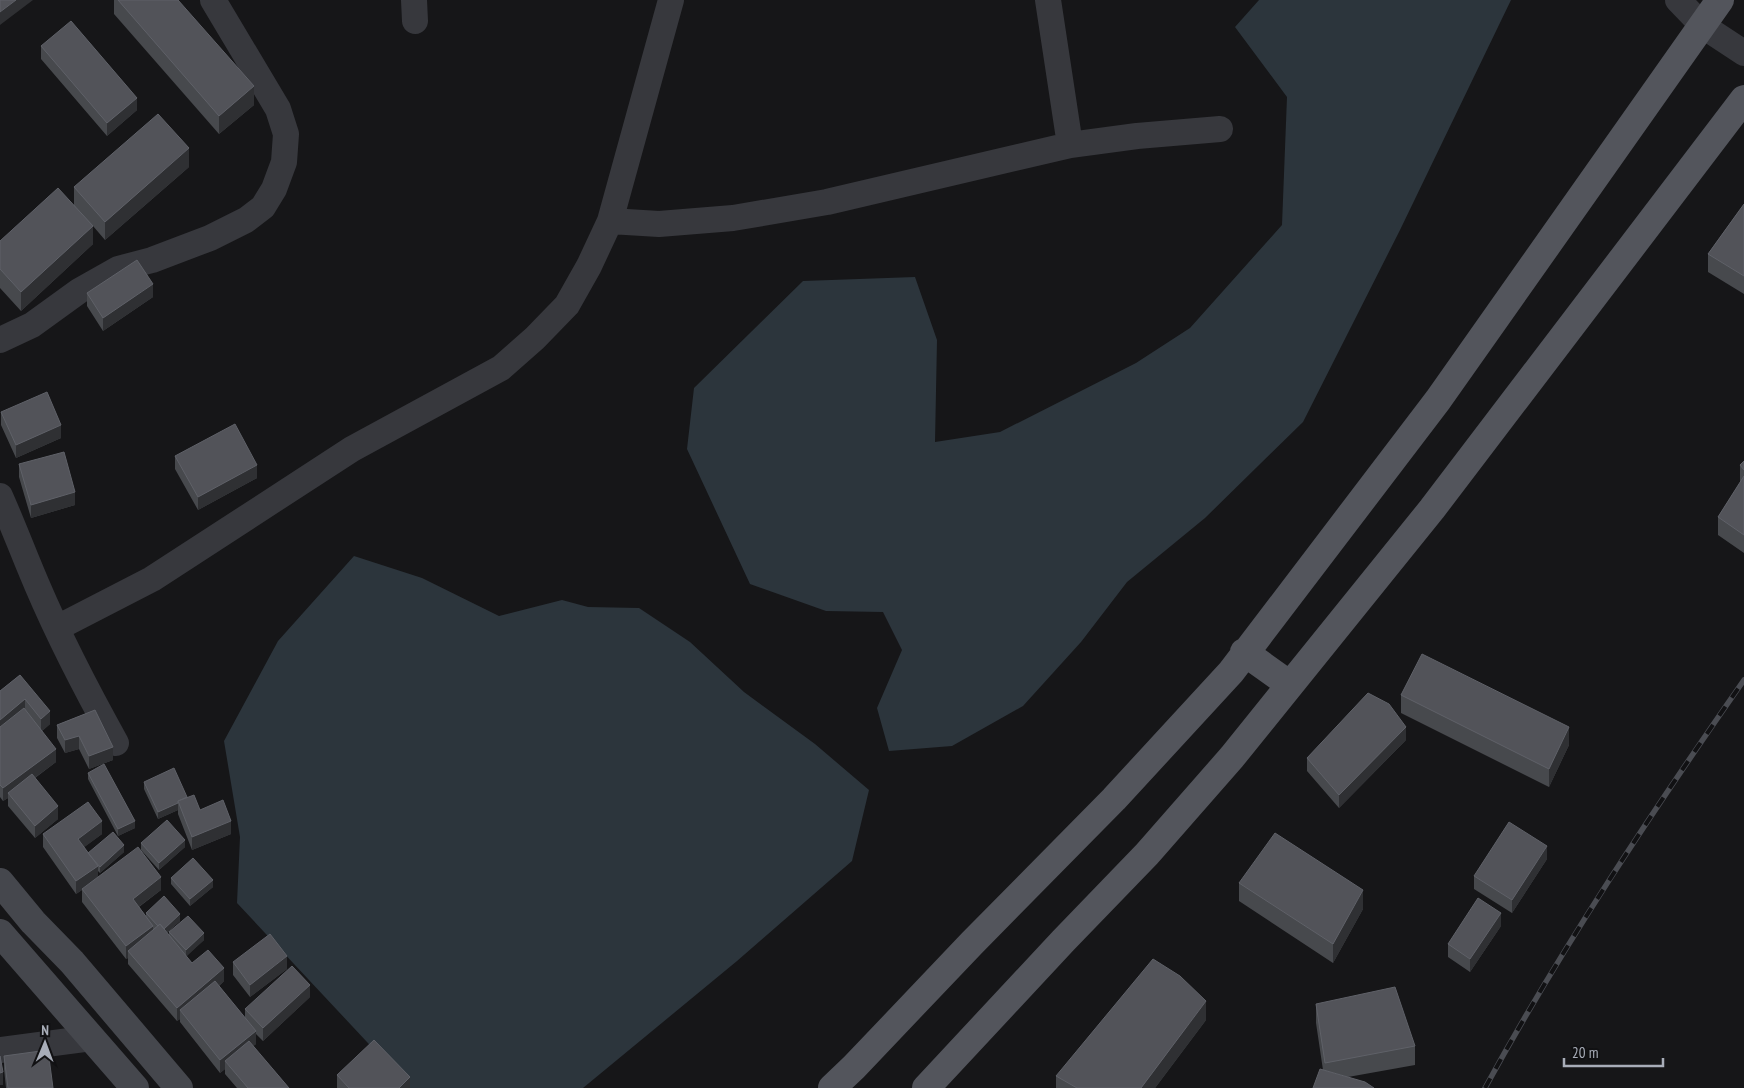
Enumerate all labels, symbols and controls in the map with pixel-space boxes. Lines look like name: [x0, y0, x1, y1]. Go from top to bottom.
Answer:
north arrow: [20, 1018, 70, 1068]
text: N: [41, 1021, 49, 1039]
scale bar: [1564, 1036, 1663, 1068]
text: 20 m: [1572, 1043, 1598, 1062]

